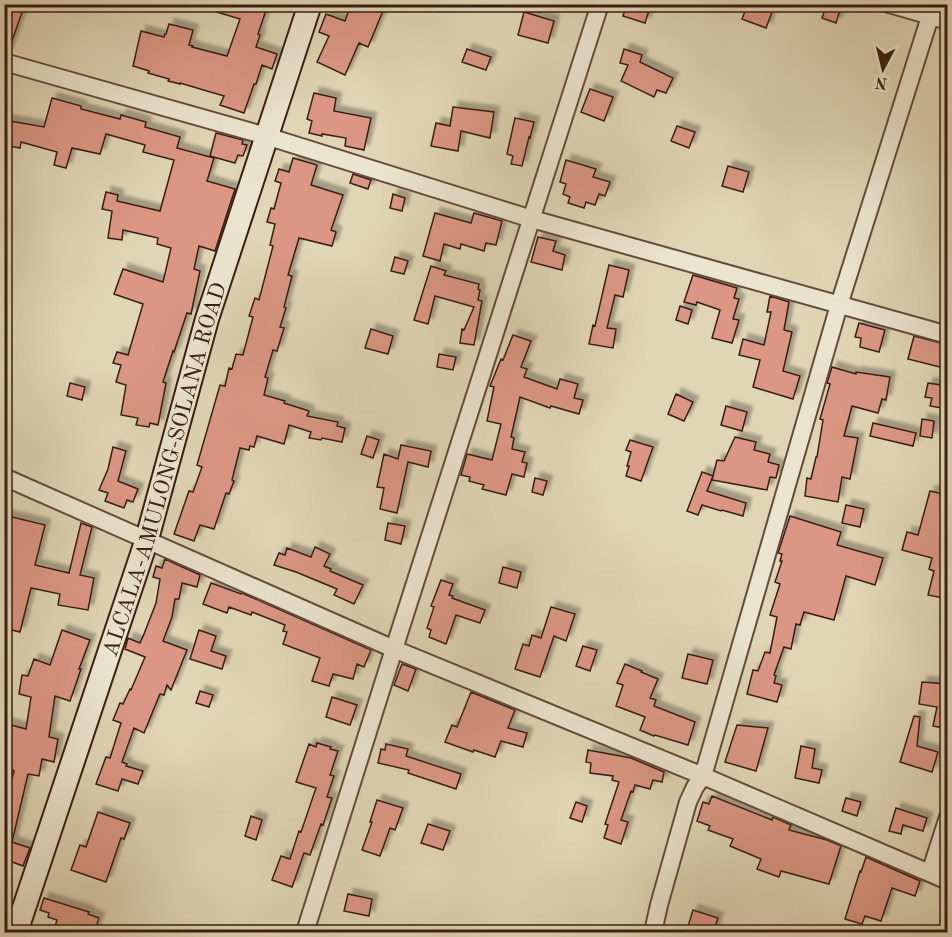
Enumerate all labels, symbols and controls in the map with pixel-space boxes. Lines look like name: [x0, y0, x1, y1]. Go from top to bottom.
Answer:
north arrow: [853, 39, 913, 99]
text: N: [874, 73, 888, 91]
street label: ALCALA-AMULONG-SOLANA ROAD: [100, 280, 231, 660]

